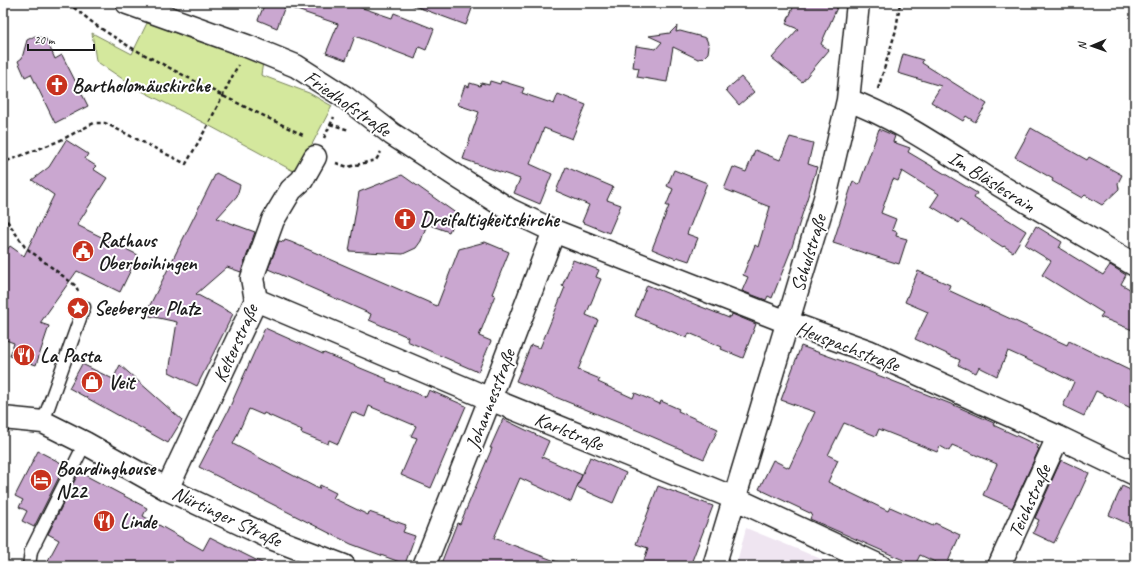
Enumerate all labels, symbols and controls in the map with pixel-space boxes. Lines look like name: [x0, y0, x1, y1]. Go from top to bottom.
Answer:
scale bar: [28, 26, 94, 52]
north arrow: [1072, 26, 1112, 66]
text: 20 m: [34, 32, 56, 48]
text: N: [1075, 41, 1089, 50]
street label: Friedhofstraße: [300, 64, 397, 143]
church icon: Bartholomäuskirche: [44, 72, 70, 98]
place label: Bartholomäuskirche: [72, 73, 211, 98]
street label: Im Bläslesrain: [944, 145, 1041, 219]
church icon: Dreifaltigkeitskirche: [392, 206, 418, 232]
place label: Dreifaltigkeitskirche: [420, 207, 560, 232]
street label: Schulstraße: [785, 210, 832, 295]
place label: Rathaus Oberboihingen: [98, 228, 197, 276]
public building icon: Rathaus Oberboihingen: [70, 238, 96, 264]
place icon: Seeberger Platz: [65, 295, 91, 321]
place label: Seeberger Platz: [94, 296, 202, 321]
street label: Kelterstraße: [207, 299, 264, 386]
street label: Heuspachstraße: [793, 315, 904, 378]
restaurant icon: La Pasta: [11, 342, 37, 368]
place label: La Pasta: [40, 343, 102, 368]
street label: Johannesstraße: [460, 344, 522, 454]
shop icon: Veit: [79, 369, 105, 395]
place label: Veit: [108, 370, 137, 395]
street label: Karlstraße: [531, 406, 608, 457]
place label: Boardinghouse N22: [56, 456, 156, 504]
street label: Teichstraße: [1002, 460, 1057, 542]
hotel icon: Boardinghouse N22: [28, 467, 54, 493]
street label: Nürtinger Straße: [168, 480, 287, 553]
restaurant icon: Linde: [91, 508, 117, 534]
place label: Linde: [120, 509, 158, 534]

